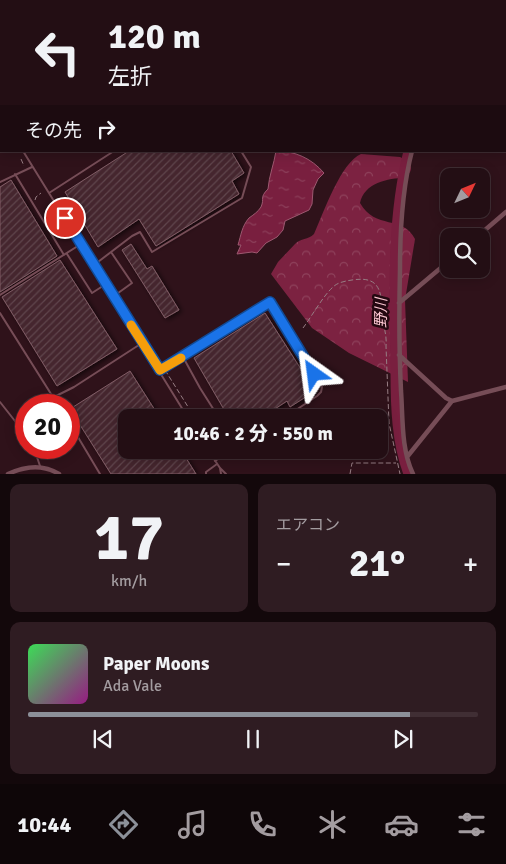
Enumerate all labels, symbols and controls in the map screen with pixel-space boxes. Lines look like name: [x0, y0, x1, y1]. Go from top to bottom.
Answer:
text: 120 m: [108, 15, 201, 58]
icon: left: [25, 20, 90, 85]
text: 左折: [108, 63, 152, 90]
icon: right: [92, 115, 120, 143]
text: その先: [25, 119, 82, 143]
north arrow: [440, 168, 490, 218]
map controls: [440, 168, 490, 278]
pin: [44, 197, 86, 239]
icon: arrive: [51, 204, 79, 232]
button: search: [440, 228, 490, 278]
water label: 野川: [372, 296, 390, 328]
position arrow: [287, 347, 339, 399]
speed limit sign: 20: [15, 394, 80, 459]
text: 10:46 · 2 分 · 550 m: [173, 422, 333, 446]
text: 17: [94, 498, 164, 578]
text: エアコン: [276, 515, 340, 535]
text: 21°: [349, 540, 405, 587]
text: −: [276, 547, 291, 581]
text: +: [463, 547, 478, 581]
text: km/h: [111, 571, 147, 591]
text: Paper Moons: [103, 652, 209, 676]
text: Ada Vale: [103, 676, 162, 696]
icon: previous: [89, 725, 117, 753]
icon: pause: [239, 725, 267, 753]
icon: next: [389, 725, 417, 753]
icon: directions: [106, 807, 141, 842]
icon: music: [175, 807, 210, 842]
icon: phone: [245, 807, 280, 842]
icon: climate: [315, 807, 350, 842]
icon: car: [384, 807, 419, 842]
icon: filters: [454, 807, 489, 842]
text: 10:44: [17, 811, 71, 838]

